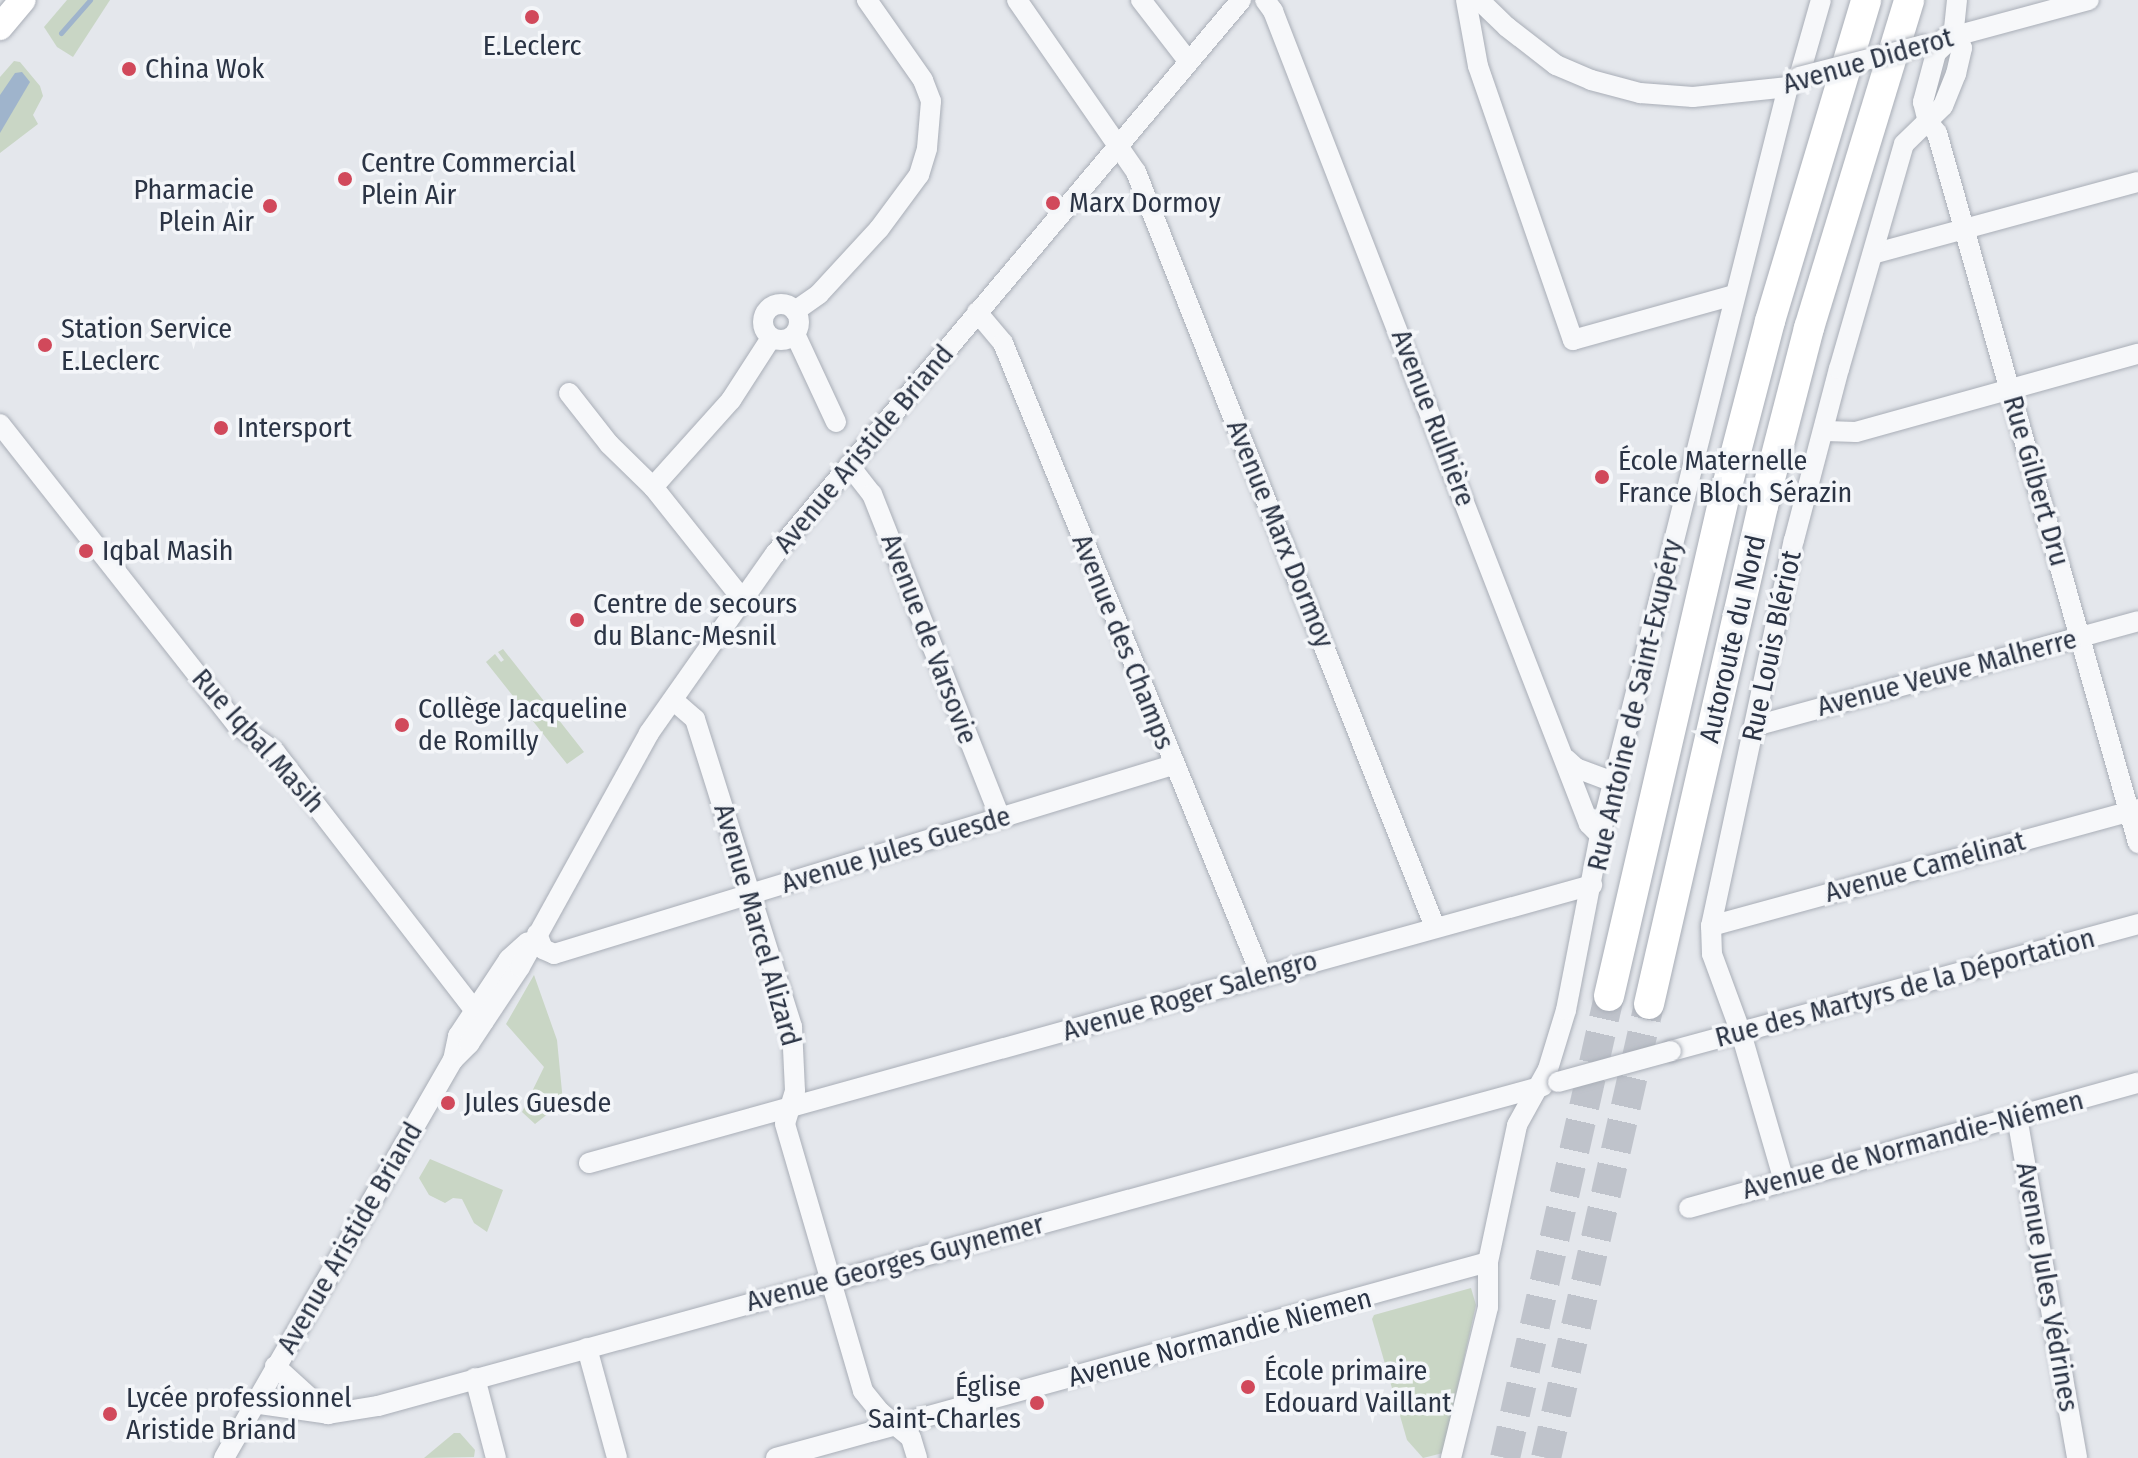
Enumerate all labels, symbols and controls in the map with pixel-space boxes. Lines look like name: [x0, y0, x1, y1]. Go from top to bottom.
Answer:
marker: E.Leclerc: [523, 8, 541, 26]
street label: Avenue Diderot: [1779, 21, 1957, 101]
place label: E.Leclerc: [483, 29, 581, 63]
place label: China Wok: [145, 52, 264, 86]
marker: China Wok: [120, 60, 138, 78]
place label: Centre Commercial Plein Air: [361, 146, 576, 212]
marker: Centre Commercial Plein Air: [336, 170, 354, 188]
place label: Pharmacie Plein Air: [134, 173, 254, 239]
place label: Marx Dormoy: [1069, 186, 1221, 220]
marker: Marx Dormoy: [1044, 194, 1062, 212]
marker: Pharmacie Plein Air: [261, 197, 279, 215]
place label: Station Service E.Leclerc: [61, 312, 232, 378]
street label: Avenue Rulhière: [1384, 325, 1482, 511]
marker: Station Service E.Leclerc: [36, 336, 54, 354]
street label: Avenue Aristide Briand: [767, 338, 961, 560]
street label: Rue Gilbert Dru: [1996, 392, 2076, 570]
place label: Intersport: [237, 411, 352, 445]
street label: Avenue Marx Dormoy: [1219, 415, 1341, 653]
marker: Intersport: [212, 419, 230, 437]
place label: École Maternelle France Bloch Sérazin: [1618, 444, 1852, 510]
marker: École Maternelle France Bloch Sérazin: [1593, 468, 1611, 486]
street label: Avenue de Varsovie: [873, 529, 985, 749]
street label: Avenue des Champs: [1065, 530, 1181, 754]
street label: Autoroute du Nord: [1693, 532, 1773, 746]
place label: Iqbal Masih: [102, 534, 234, 568]
street label: Rue Antoine de Saint-Exupéry: [1580, 536, 1690, 874]
marker: Iqbal Masih: [77, 542, 95, 560]
street label: Rue Louis Blériot: [1735, 548, 1809, 744]
place label: Centre de secours du Blanc-Mesnil: [593, 587, 797, 653]
marker: Centre de secours du Blanc-Mesnil: [568, 611, 586, 629]
street label: Avenue Veuve Malherre: [1813, 622, 2081, 724]
street label: Rue Iqbal Masih: [185, 662, 331, 820]
place label: Collège Jacqueline de Romilly: [418, 692, 627, 758]
marker: Collège Jacqueline de Romilly: [393, 716, 411, 734]
street label: Avenue Jules Guesde: [777, 799, 1015, 901]
street label: Avenue Marcel Alizard: [706, 800, 808, 1050]
street label: Avenue Camélinat: [1821, 824, 2029, 910]
street label: Rue des Martyrs de la Déportation: [1712, 921, 2098, 1055]
street label: Avenue Roger Salengro: [1059, 944, 1321, 1048]
street label: Avenue de Normandie-Niémen: [1739, 1083, 2087, 1207]
place label: Jules Guesde: [464, 1086, 611, 1120]
marker: Jules Guesde: [439, 1094, 457, 1112]
street label: Avenue Aristide Briand: [270, 1116, 430, 1360]
street label: Avenue Jules Védrines: [2009, 1160, 2085, 1414]
street label: Avenue Georges Guynemer: [743, 1207, 1047, 1319]
street label: Avenue Normandie Niemen: [1065, 1281, 1375, 1395]
place label: École primaire Edouard Vaillant: [1264, 1354, 1451, 1420]
place label: Église Saint-Charles: [868, 1370, 1021, 1436]
marker: École primaire Edouard Vaillant: [1239, 1378, 1257, 1396]
place label: Lycée professionnel Aristide Briand: [126, 1381, 352, 1447]
marker: Église Saint-Charles: [1028, 1394, 1046, 1412]
marker: Lycée professionnel Aristide Briand: [101, 1405, 119, 1423]

